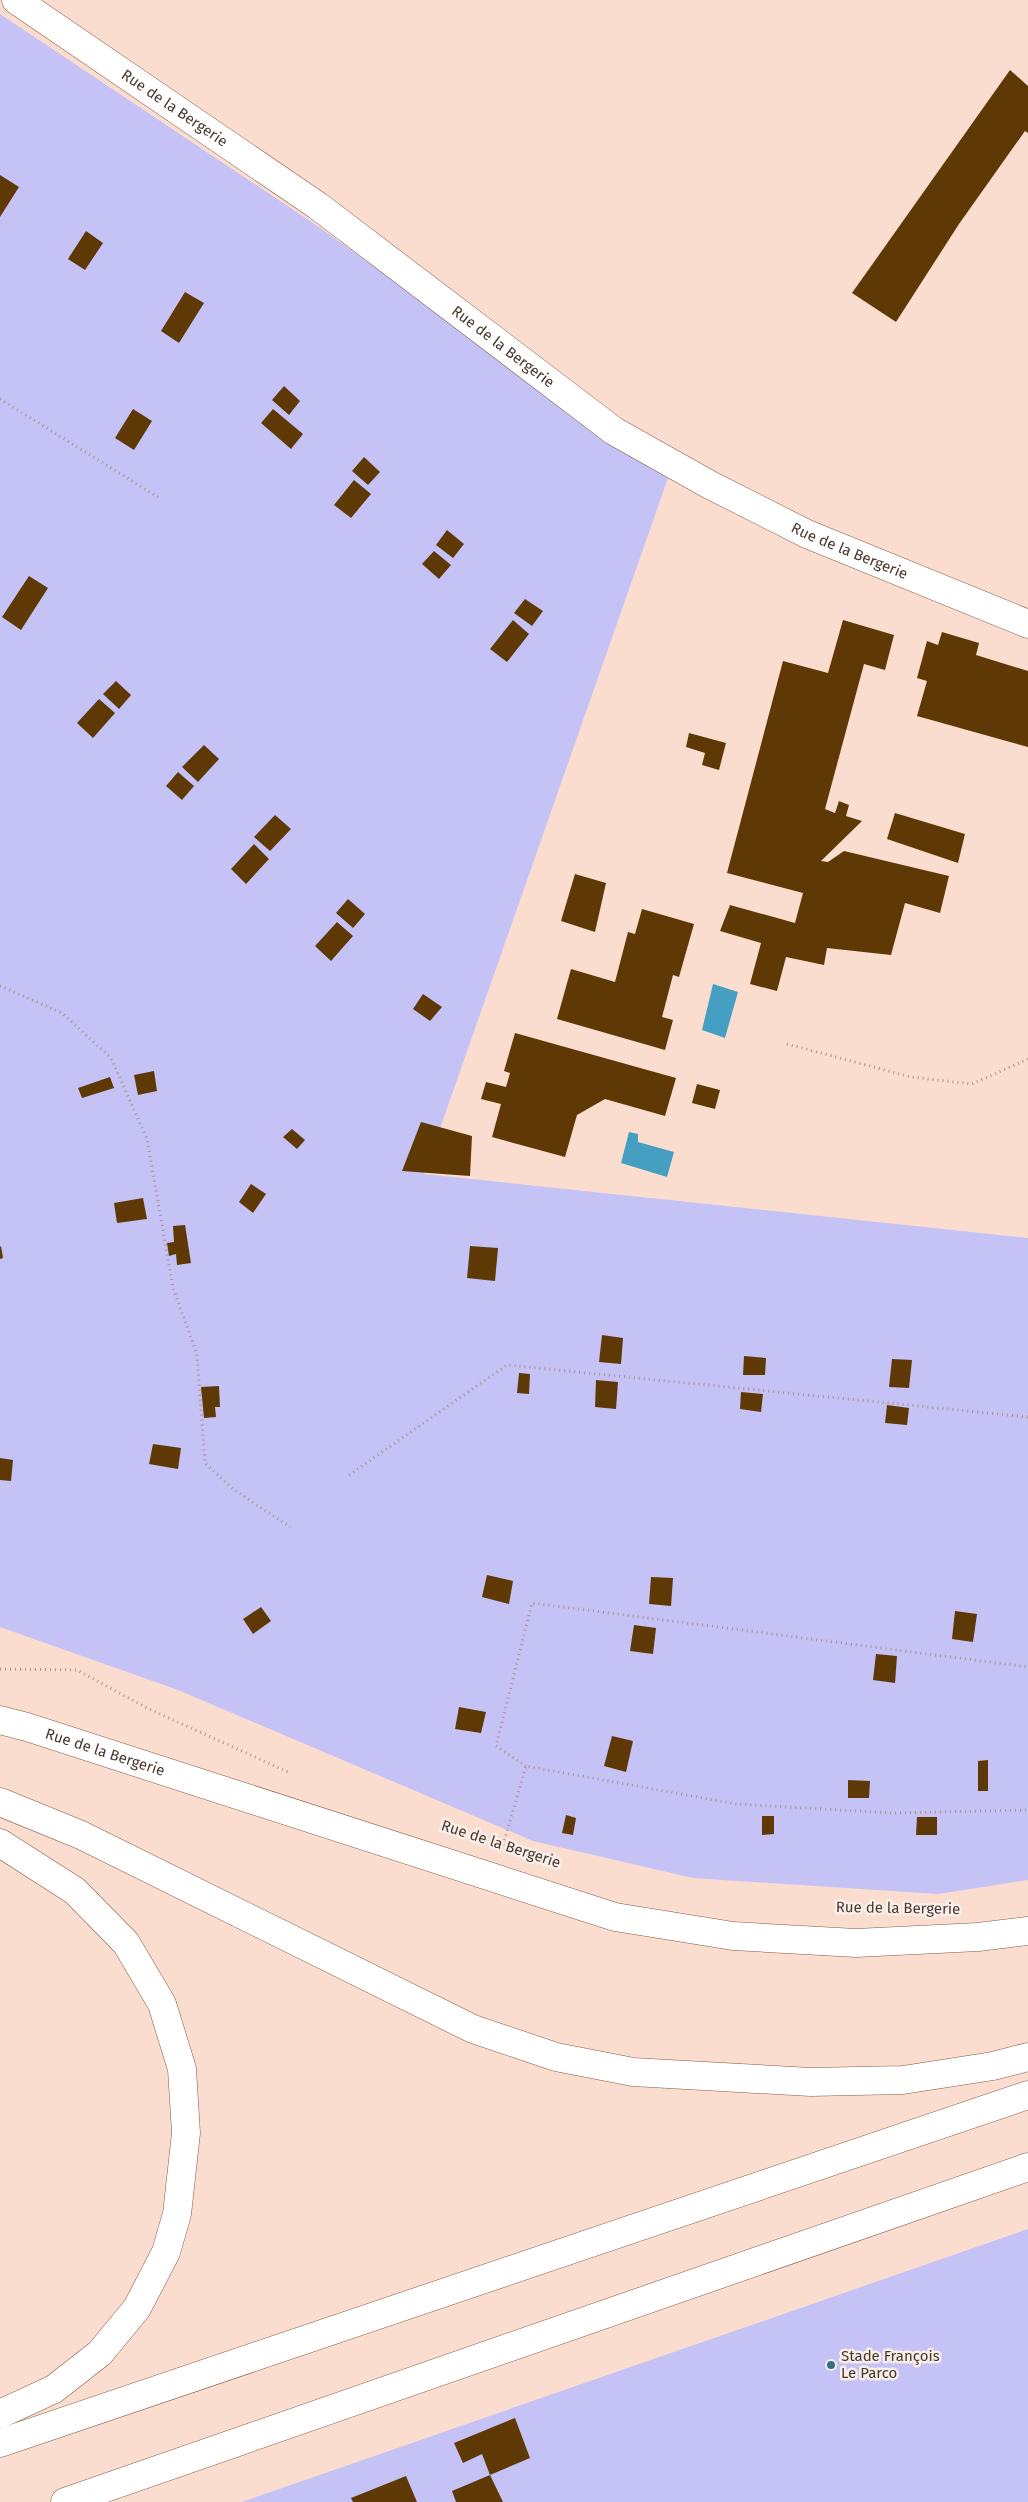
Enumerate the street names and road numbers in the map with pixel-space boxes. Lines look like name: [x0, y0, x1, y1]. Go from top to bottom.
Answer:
street label: Rue de la Bergerie: [118, 66, 231, 151]
street label: Rue de la Bergerie: [448, 302, 558, 391]
street label: Rue de la Bergerie: [788, 519, 910, 583]
street label: Rue de la Bergerie: [43, 1725, 167, 1780]
street label: Rue de la Bergerie: [439, 1816, 563, 1872]
street label: Rue de la Bergerie: [836, 1898, 960, 1918]

